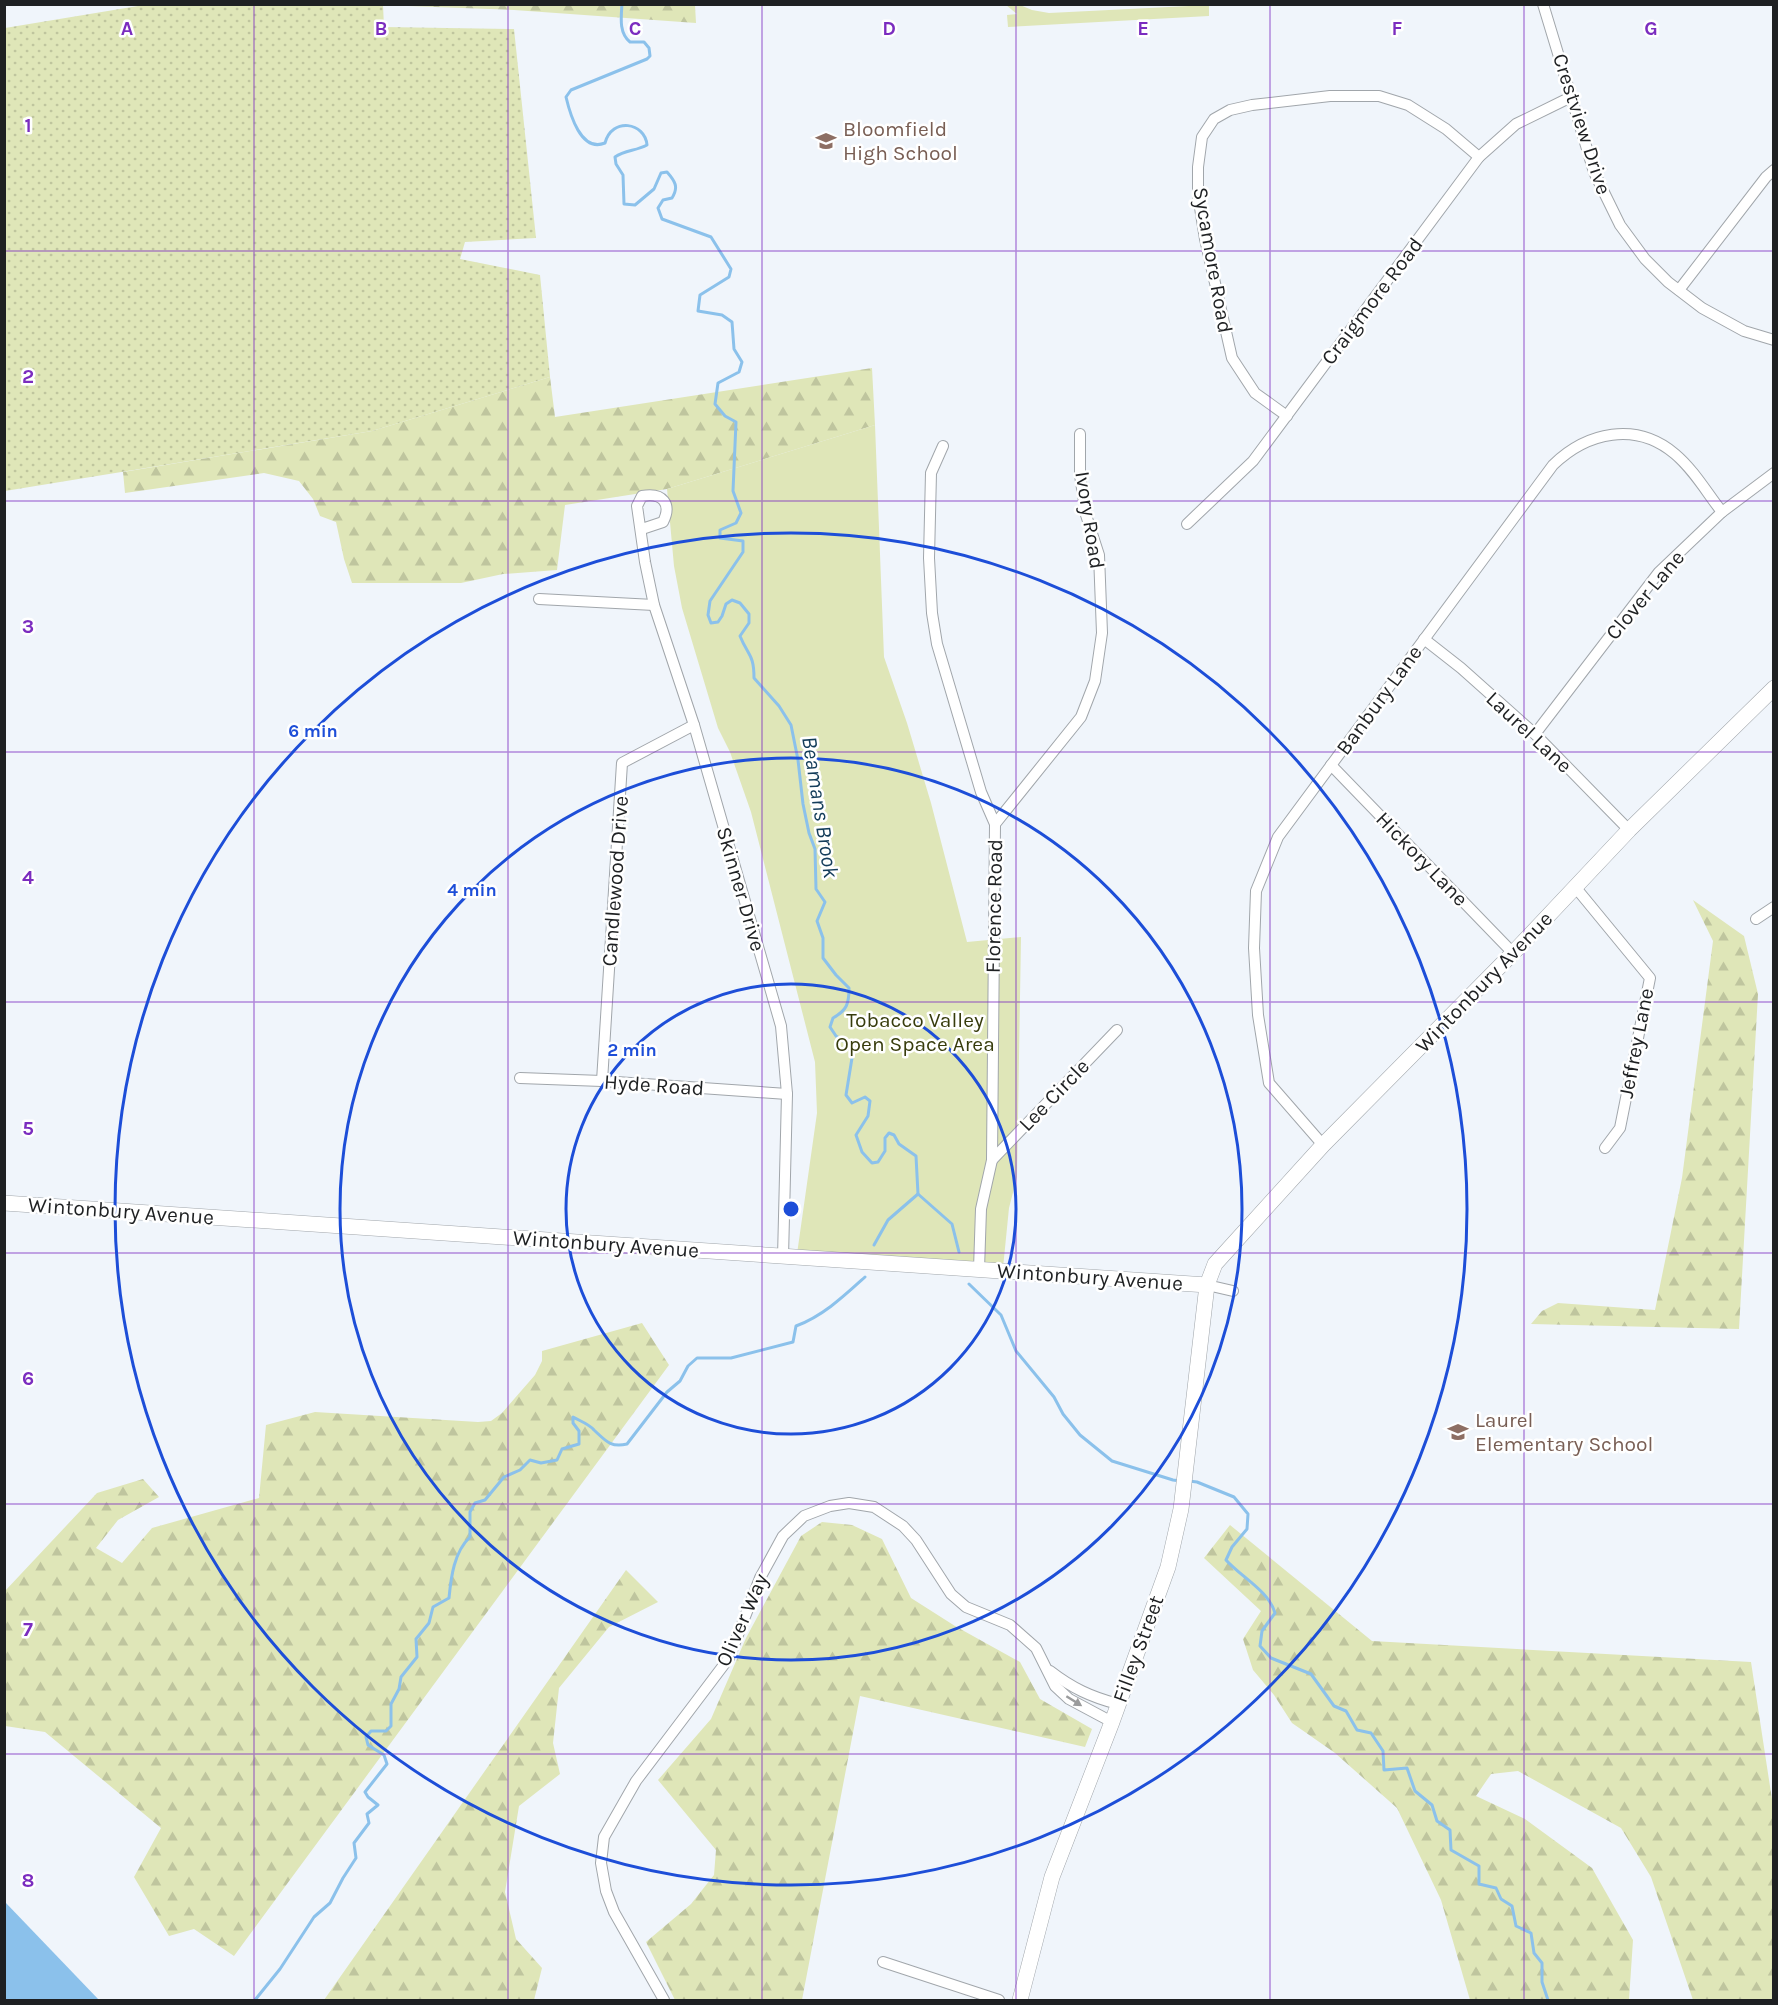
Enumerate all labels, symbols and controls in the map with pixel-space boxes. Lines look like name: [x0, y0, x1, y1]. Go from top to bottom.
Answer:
text: A: [121, 17, 134, 40]
text: B: [375, 17, 387, 40]
text: C: [629, 17, 641, 40]
text: D: [882, 17, 896, 40]
text: E: [1137, 17, 1149, 40]
text: F: [1392, 17, 1403, 40]
text: G: [1644, 17, 1658, 40]
street label: Crestview Drive: [1548, 50, 1616, 198]
text: 1: [24, 114, 32, 137]
place label: Bloomfield High School: [843, 117, 958, 165]
school or university icon: Bloomfield High School: [814, 129, 838, 153]
street label: Sycamore Road: [1188, 185, 1238, 335]
street label: Craigmore Road: [1316, 233, 1428, 369]
text: 2: [22, 365, 34, 388]
street label: Ivory Road: [1070, 469, 1110, 571]
street label: Clover Lane: [1601, 546, 1689, 644]
text: 3: [22, 615, 34, 638]
street label: Banbury Lane: [1331, 641, 1427, 759]
street label: Laurel Lane: [1481, 686, 1577, 778]
text: 6 min: [288, 720, 338, 742]
water label: Beamans Brook: [796, 734, 844, 880]
street label: Candlewood Drive: [597, 795, 633, 967]
street label: Hickory Lane: [1371, 807, 1473, 911]
street label: Skinner Drive: [712, 824, 770, 954]
street label: Florence Road: [981, 839, 1007, 973]
text: 4: [22, 866, 34, 889]
text: 4 min: [447, 879, 497, 901]
street label: Wintonbury Avenue: [1411, 907, 1557, 1057]
street label: Jeffrey Lane: [1614, 986, 1658, 1100]
park label: Tobacco Valley Open Space Area: [835, 1008, 995, 1056]
text: 2 min: [607, 1039, 657, 1061]
street label: Lee Circle: [1014, 1054, 1094, 1136]
street label: Hyde Road: [603, 1070, 705, 1100]
text: 5: [22, 1117, 34, 1140]
street label: Wintonbury Avenue: [27, 1193, 215, 1229]
centre of rings: [781, 1199, 801, 1219]
street label: Wintonbury Avenue: [512, 1226, 700, 1262]
street label: Wintonbury Avenue: [996, 1259, 1184, 1295]
text: 6: [22, 1367, 34, 1390]
place label: Laurel Elementary School: [1475, 1408, 1653, 1456]
school or university icon: Laurel Elementary School: [1446, 1420, 1470, 1444]
street label: Oliver Way: [711, 1570, 773, 1670]
street label: Filley Street: [1108, 1592, 1169, 1706]
text: 7: [23, 1618, 33, 1641]
one-way arrow: [1066, 1695, 1082, 1706]
text: 8: [22, 1869, 34, 1892]

